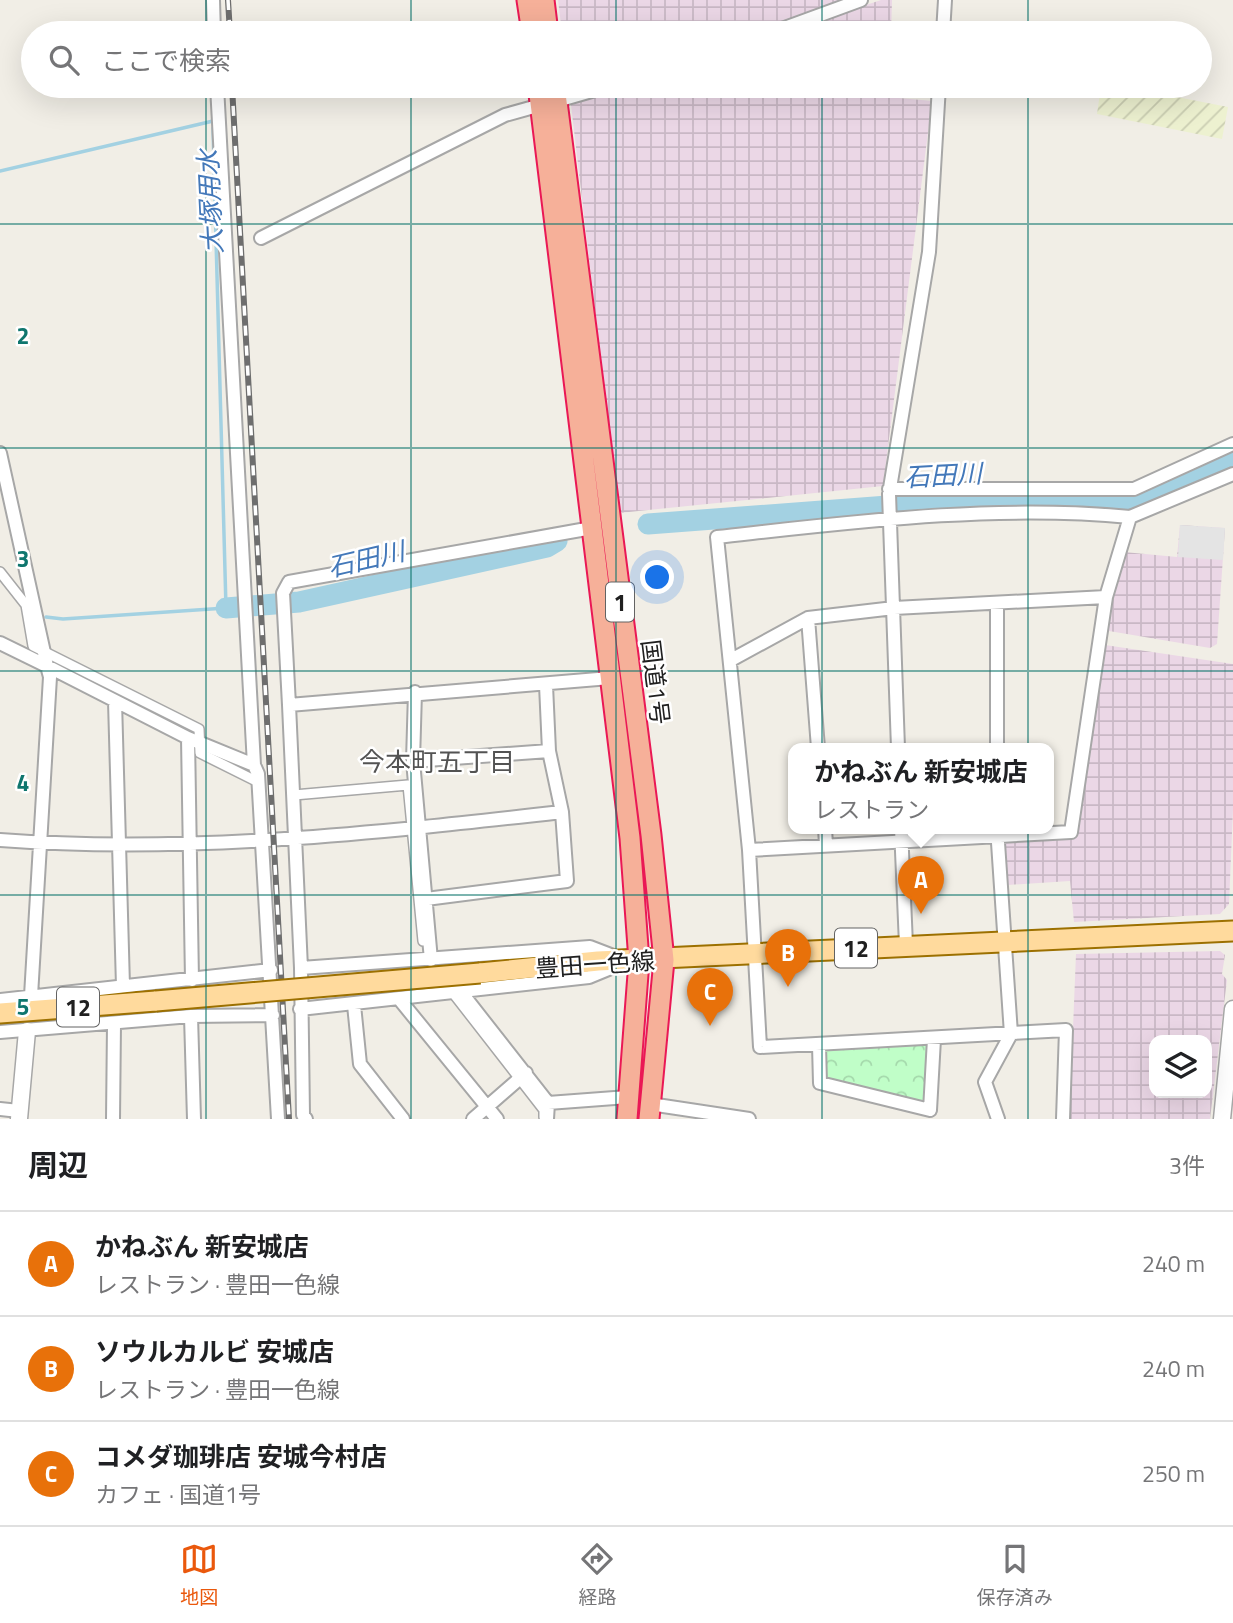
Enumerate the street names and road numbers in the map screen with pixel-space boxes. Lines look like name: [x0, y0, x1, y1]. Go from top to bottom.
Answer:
road number: 1: [606, 582, 634, 622]
street label: 国道1号: [633, 637, 679, 727]
road number: 12: [835, 928, 877, 967]
street label: 豊田一色線: [534, 942, 656, 986]
road number: 12: [57, 988, 99, 1026]

